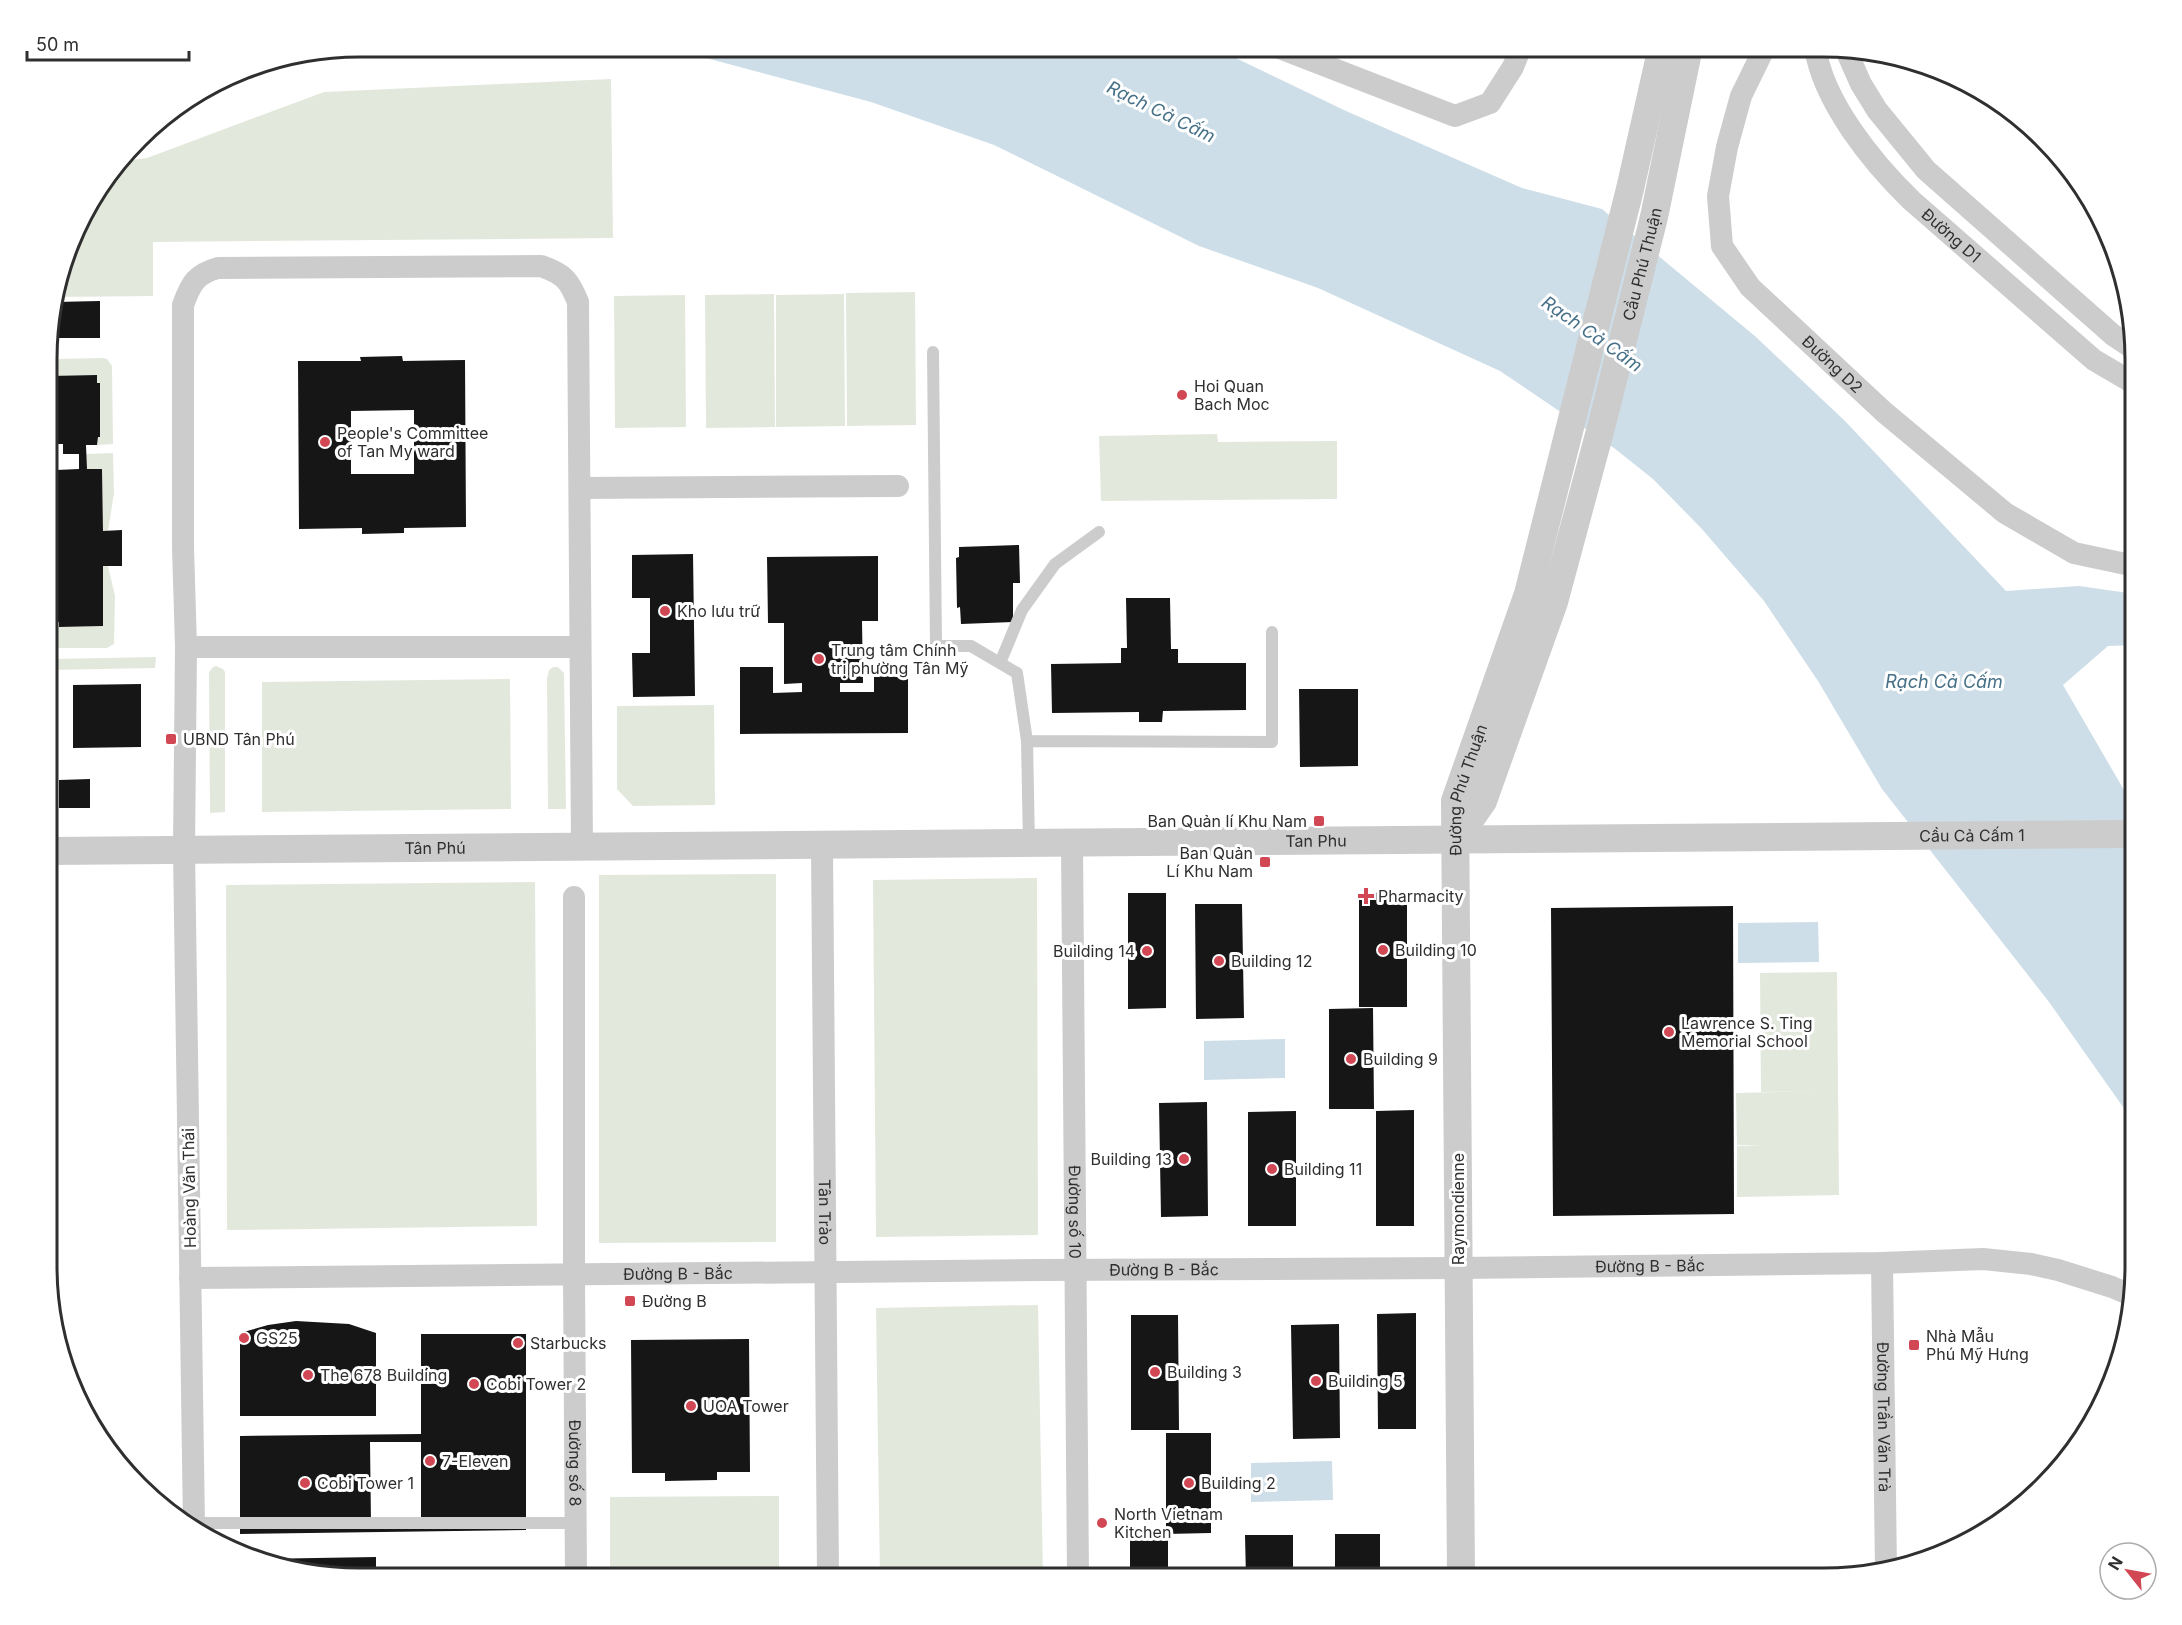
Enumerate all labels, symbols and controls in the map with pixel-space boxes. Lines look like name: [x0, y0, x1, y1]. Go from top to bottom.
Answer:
scale bar: [27, 24, 189, 62]
text: 50 m: [36, 34, 79, 55]
water label: Rạch Cả Cấm: [1104, 76, 1219, 147]
street label: Đường D1: [1918, 204, 1985, 267]
street label: Cầu Phú Thuận: [1618, 206, 1666, 323]
water label: Rạch Cả Cấm: [1538, 291, 1647, 376]
street label: Đường D2: [1798, 331, 1867, 397]
place label: Hoi Quan Bach Moc: [1194, 376, 1270, 414]
marker: Hoi Quan Bach Moc: [1175, 388, 1189, 402]
place label: People's Committee of Tan My ward: [337, 423, 488, 461]
marker: People's Committee of Tan My ward: [318, 435, 332, 449]
place label: Kho lưu trữ: [677, 601, 760, 621]
marker: Kho lưu trữ: [658, 604, 672, 618]
place label: Trung tâm Chính trị phường Tân Mỹ: [831, 640, 968, 678]
marker: Trung tâm Chính trị phường Tân Mỹ: [812, 652, 826, 666]
water label: Rạch Cả Cấm: [1885, 671, 2003, 692]
street label: Đường Phú Thuận: [1445, 721, 1491, 856]
place label: UBND Tân Phú: [183, 729, 295, 749]
marker: UBND Tân Phú: [164, 732, 178, 746]
place label: Ban Quản lí Khu Nam: [1147, 811, 1307, 831]
marker: Ban Quản lí Khu Nam: [1312, 814, 1326, 828]
street label: Cầu Cả Cấm 1: [1919, 825, 2025, 846]
street label: Tan Phu: [1285, 830, 1347, 851]
street label: Tân Phú: [404, 838, 466, 858]
place label: Ban Quản Lí Khu Nam: [1166, 843, 1253, 881]
marker: Ban Quản Lí Khu Nam: [1258, 855, 1272, 869]
place label: Pharmacity: [1378, 886, 1464, 906]
marker: Pharmacity: [1359, 889, 1373, 903]
place label: Building 10: [1395, 940, 1477, 960]
place label: Building 14: [1053, 941, 1135, 961]
marker: Building 10: [1376, 943, 1390, 957]
marker: Building 14: [1140, 944, 1154, 958]
place label: Building 12: [1231, 951, 1312, 971]
marker: Building 12: [1212, 954, 1226, 968]
place label: Lawrence S. Ting Memorial School: [1681, 1013, 1812, 1051]
marker: Lawrence S. Ting Memorial School: [1662, 1025, 1676, 1039]
place label: Building 9: [1363, 1049, 1438, 1069]
marker: Building 9: [1344, 1052, 1358, 1066]
street label: Hoàng Văn Thái: [178, 1128, 200, 1248]
place label: Building 13: [1090, 1149, 1172, 1169]
marker: Building 13: [1177, 1152, 1191, 1166]
street label: Raymondienne: [1448, 1153, 1468, 1265]
place label: Building 11: [1284, 1159, 1362, 1179]
marker: Building 11: [1265, 1162, 1279, 1176]
street label: Đường số 10: [1065, 1165, 1085, 1259]
street label: Tân Trào: [815, 1179, 835, 1245]
street label: Đường B - Bắc: [1595, 1255, 1705, 1276]
street label: Đường B - Bắc: [1109, 1259, 1219, 1280]
street label: Đường B - Bắc: [623, 1263, 733, 1284]
place label: Đường B: [642, 1291, 707, 1311]
marker: Đường B: [623, 1294, 637, 1308]
place label: Nhà Mẫu Phú Mỹ Hưng: [1926, 1326, 2029, 1364]
place label: GS25: [256, 1328, 298, 1348]
marker: GS25: [237, 1331, 251, 1345]
place label: Starbucks: [530, 1333, 606, 1353]
marker: Starbucks: [511, 1336, 525, 1350]
marker: Nhà Mẫu Phú Mỹ Hưng: [1907, 1338, 1921, 1352]
street label: Đường Trần Văn Trà: [1873, 1342, 1895, 1492]
place label: Building 3: [1167, 1362, 1242, 1382]
place label: The 678 Building: [320, 1365, 447, 1385]
marker: Building 3: [1148, 1365, 1162, 1379]
marker: The 678 Building: [301, 1368, 315, 1382]
place label: Building 5: [1328, 1371, 1403, 1391]
place label: Cobi Tower 2: [486, 1374, 586, 1394]
marker: Building 5: [1309, 1374, 1323, 1388]
marker: Cobi Tower 2: [467, 1377, 481, 1391]
place label: UOA Tower: [703, 1396, 789, 1416]
marker: UOA Tower: [684, 1399, 698, 1413]
street label: Đường số 8: [565, 1420, 586, 1506]
place label: 7-Eleven: [442, 1451, 508, 1471]
marker: 7-Eleven: [423, 1454, 437, 1468]
place label: Cobi Tower 1: [317, 1473, 414, 1493]
place label: Building 2: [1201, 1473, 1276, 1493]
marker: Cobi Tower 1: [298, 1476, 312, 1490]
marker: Building 2: [1182, 1476, 1196, 1490]
place label: North Vietnam Kitchen: [1114, 1504, 1223, 1542]
marker: North Vietnam Kitchen: [1095, 1516, 1109, 1530]
north arrow: [2098, 1541, 2158, 1601]
text: N: [2103, 1553, 2127, 1574]

